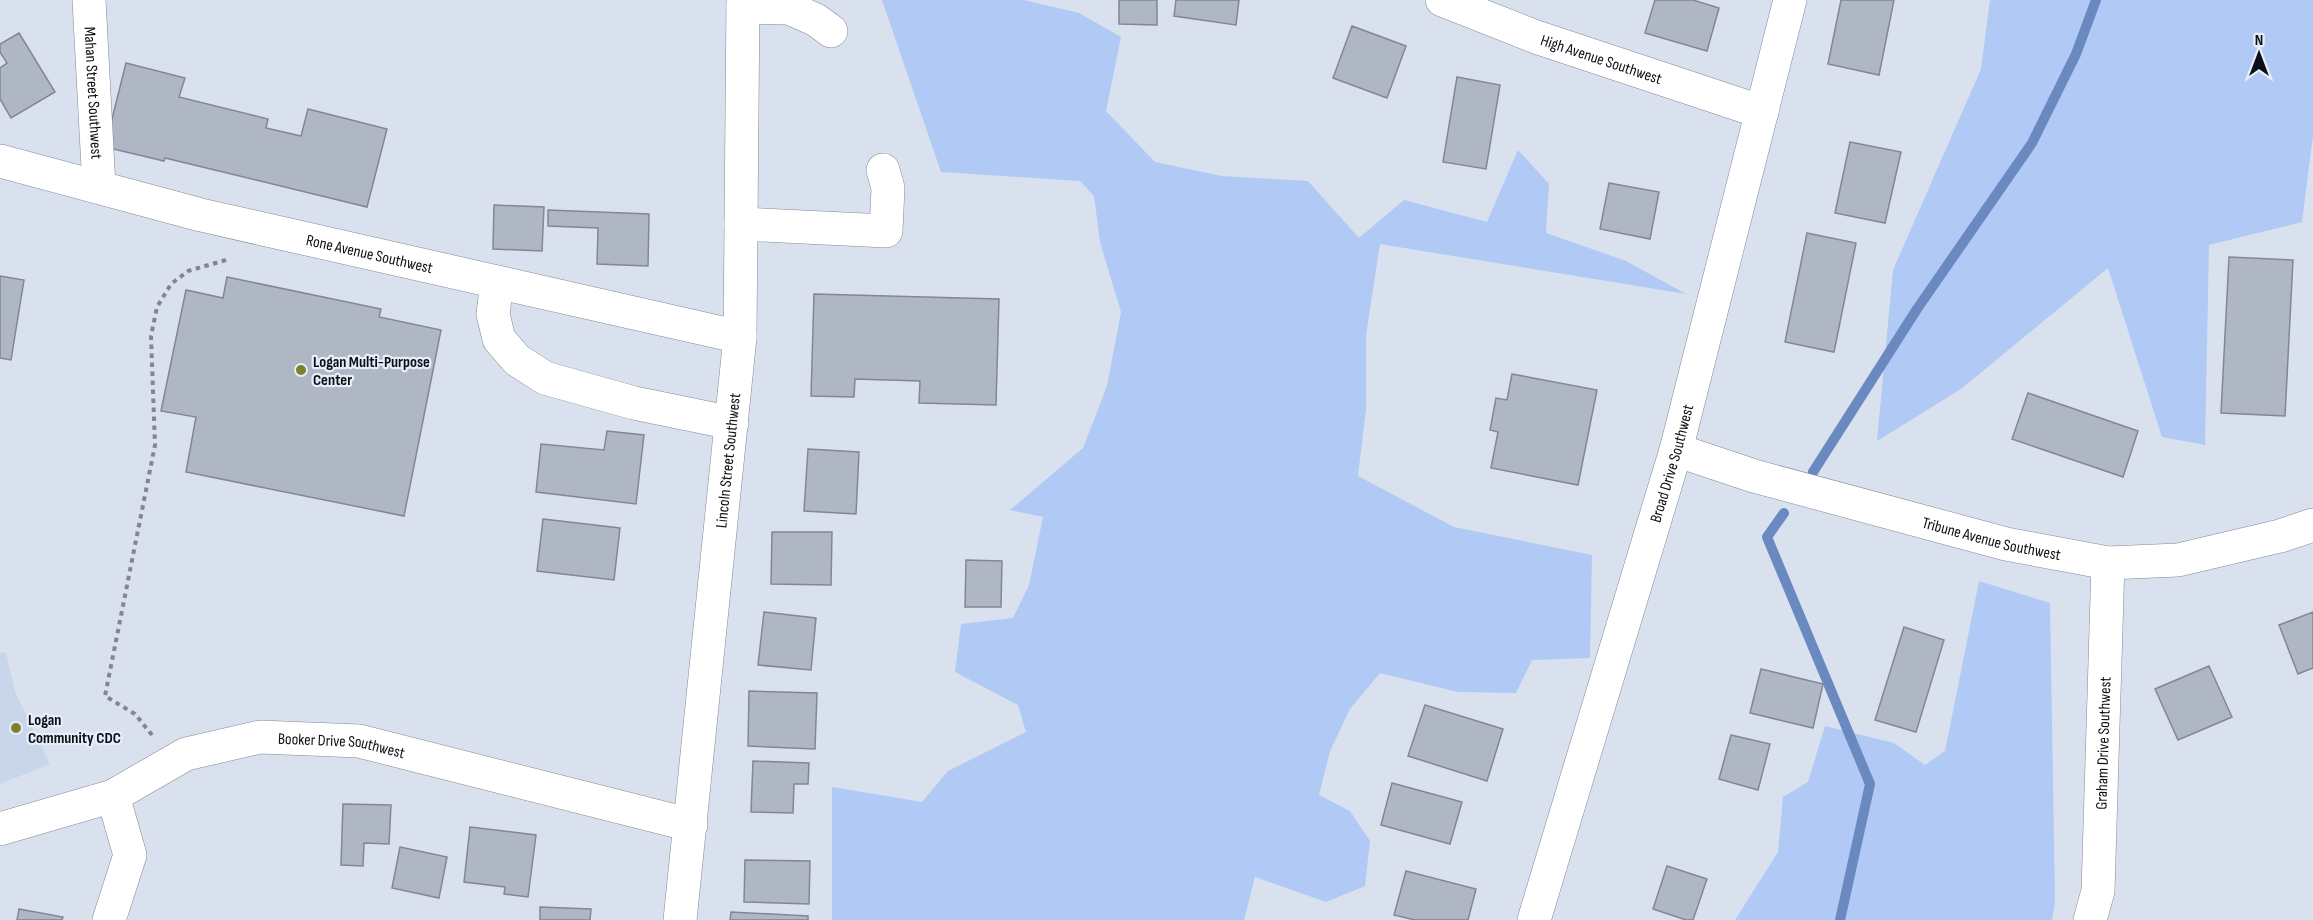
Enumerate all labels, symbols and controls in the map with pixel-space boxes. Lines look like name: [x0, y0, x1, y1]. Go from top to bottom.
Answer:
north arrow: [2229, 24, 2289, 84]
street label: Mahan Street Southwest: [79, 26, 105, 160]
street label: High Avenue Southwest: [1538, 31, 1664, 89]
text: N: [2255, 31, 2263, 50]
street label: Rone Avenue Southwest: [304, 231, 435, 278]
place label: Logan Multi-Purpose Center: [313, 353, 430, 390]
marker: Logan Multi-Purpose Center: [294, 363, 308, 377]
street label: Lincoln Street Southwest: [712, 392, 745, 529]
street label: Broad Drive Southwest: [1647, 402, 1698, 525]
street label: Tribune Avenue Southwest: [1920, 514, 2062, 565]
street label: Graham Drive Southwest: [2092, 676, 2116, 810]
place label: Logan Community CDC: [28, 711, 121, 748]
marker: Logan Community CDC: [9, 721, 23, 735]
street label: Booker Drive Southwest: [278, 730, 407, 763]

